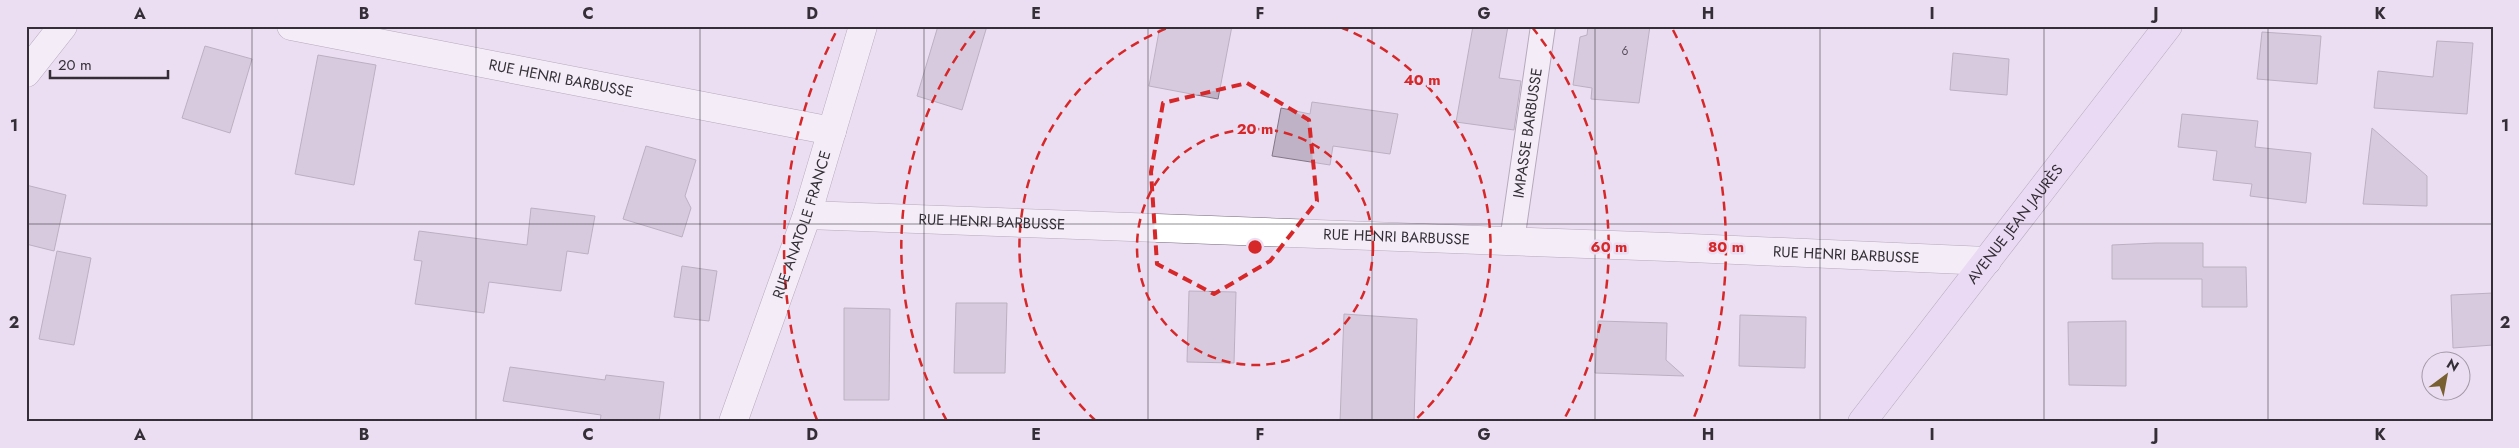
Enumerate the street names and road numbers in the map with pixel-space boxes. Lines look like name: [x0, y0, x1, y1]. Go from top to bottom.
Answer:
street label: RUE HENRI BARBUSSE: [487, 54, 635, 103]
street label: IMPASSE BARBUSSE: [1507, 67, 1548, 200]
street label: RUE ANATOLE FRANCE: [767, 148, 836, 302]
street label: AVENUE JEAN JAURÈS: [1961, 160, 2068, 289]
street label: RUE HENRI BARBUSSE: [918, 208, 1066, 236]
street label: RUE HENRI BARBUSSE: [1323, 223, 1470, 251]
street label: RUE HENRI BARBUSSE: [1772, 241, 1920, 269]

